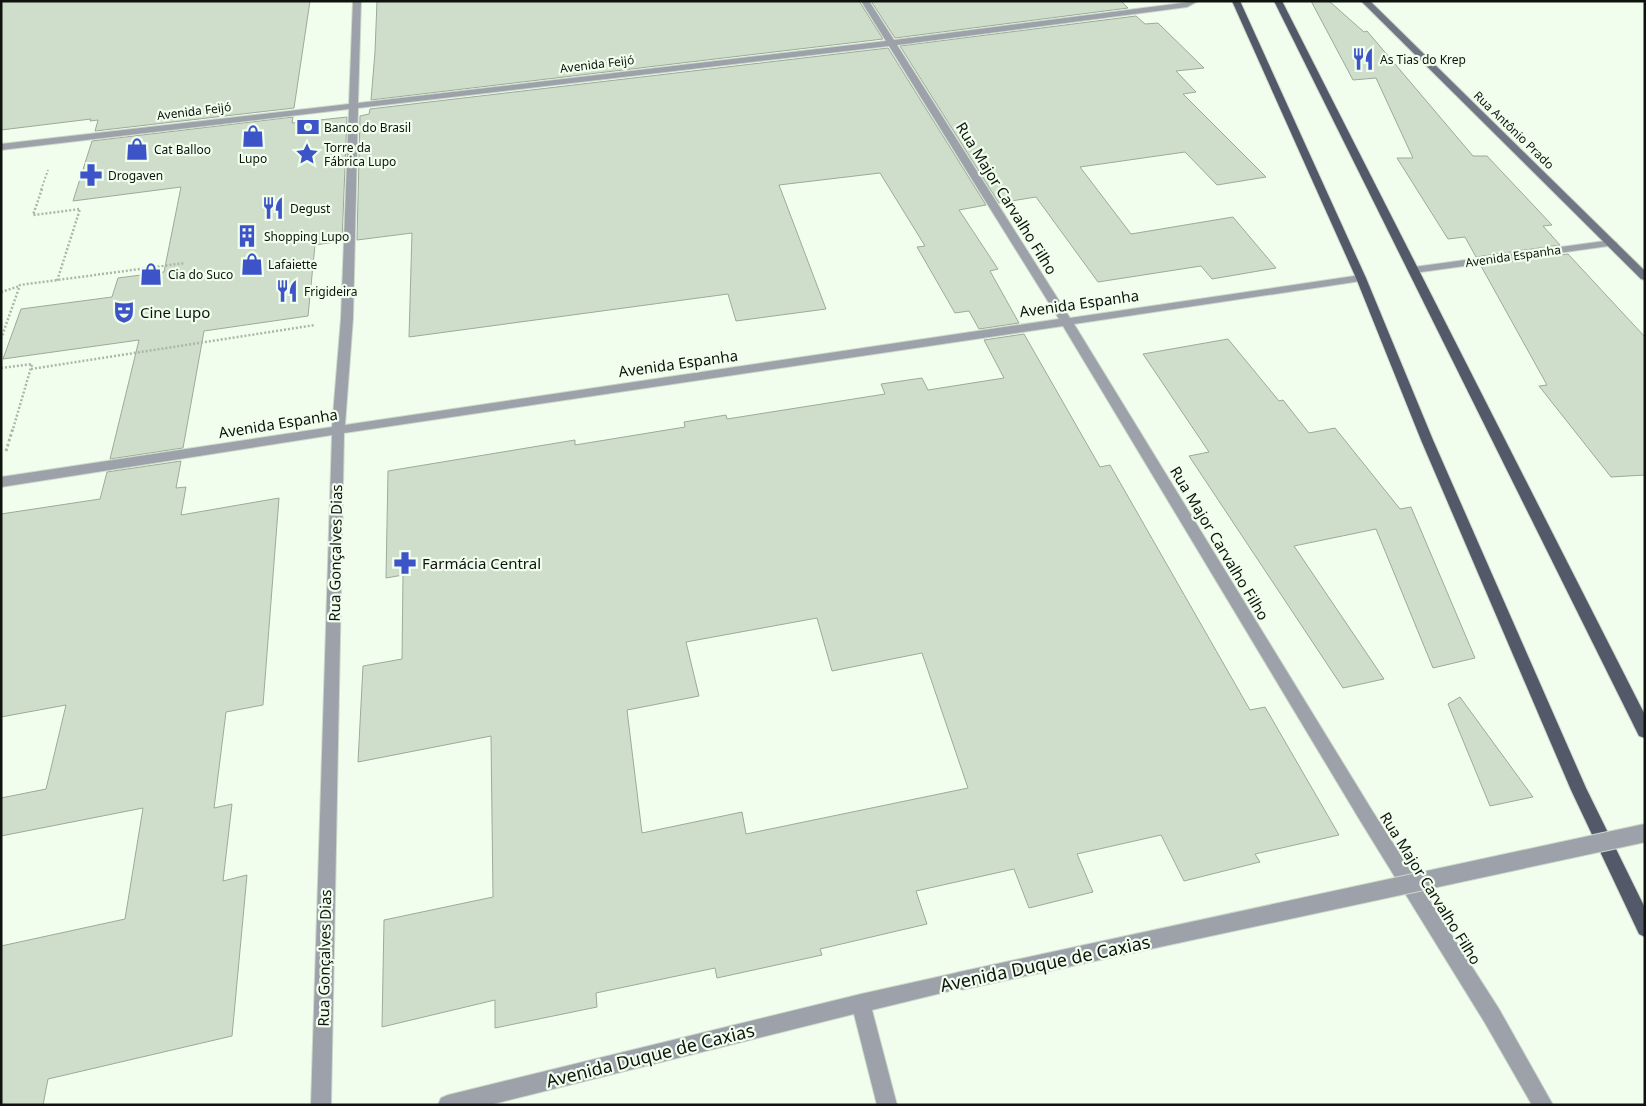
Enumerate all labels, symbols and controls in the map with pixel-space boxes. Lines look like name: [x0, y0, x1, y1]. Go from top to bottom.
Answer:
restaurant icon: As Tias do Krep: [1350, 46, 1376, 72]
street label: Avenida Feijó: [559, 51, 635, 77]
place label: As Tias do Krep: [1380, 51, 1466, 68]
street label: Rua Antônio Prado: [1470, 87, 1558, 173]
street label: Avenida Feijó: [156, 98, 232, 124]
bank icon: Banco do Brasil: [295, 114, 321, 140]
street label: Rua Major Carvalho Filho: [952, 118, 1062, 278]
place label: Banco do Brasil: [324, 119, 411, 136]
shop icon: Lupo: [240, 123, 266, 149]
shop icon: Cat Balloo: [124, 136, 150, 162]
place label: Torre da Fábrica Lupo: [324, 139, 396, 170]
place label: Cat Balloo: [154, 141, 211, 158]
place icon: Torre da Fábrica Lupo: [294, 141, 320, 167]
place label: Lupo: [239, 150, 267, 167]
pharmacy icon: Drogaven: [78, 162, 104, 188]
place label: Drogaven: [108, 167, 163, 184]
restaurant icon: Degust: [260, 195, 286, 221]
place label: Degust: [290, 200, 331, 217]
building icon: Shopping Lupo: [234, 223, 260, 249]
place label: Shopping Lupo: [264, 228, 349, 245]
street label: Avenida Espanha: [1464, 241, 1562, 271]
shop icon: Lafaiette: [239, 251, 265, 277]
place label: Lafaiette: [268, 256, 317, 273]
shop icon: Cia do Suco: [138, 261, 164, 287]
place label: Cia do Suco: [168, 266, 233, 283]
restaurant icon: Frigideira: [274, 278, 300, 304]
place label: Frigideira: [304, 283, 357, 300]
street label: Avenida Espanha: [1018, 285, 1140, 321]
theatre icon: Cine Lupo: [111, 299, 137, 325]
place label: Cine Lupo: [140, 302, 210, 322]
street label: Avenida Espanha: [617, 345, 739, 381]
street label: Avenida Espanha: [217, 404, 339, 442]
street label: Rua Major Carvalho Filho: [1166, 462, 1274, 624]
street label: Rua Gonçalves Dias: [324, 484, 346, 622]
pharmacy icon: Farmácia Central: [392, 550, 418, 576]
place label: Farmácia Central: [422, 553, 541, 573]
street label: Rua Major Carvalho Filho: [1376, 808, 1486, 968]
street label: Rua Gonçalves Dias: [313, 889, 335, 1027]
street label: Avenida Duque de Caxias: [938, 929, 1152, 997]
street label: Avenida Duque de Caxias: [543, 1017, 757, 1093]

